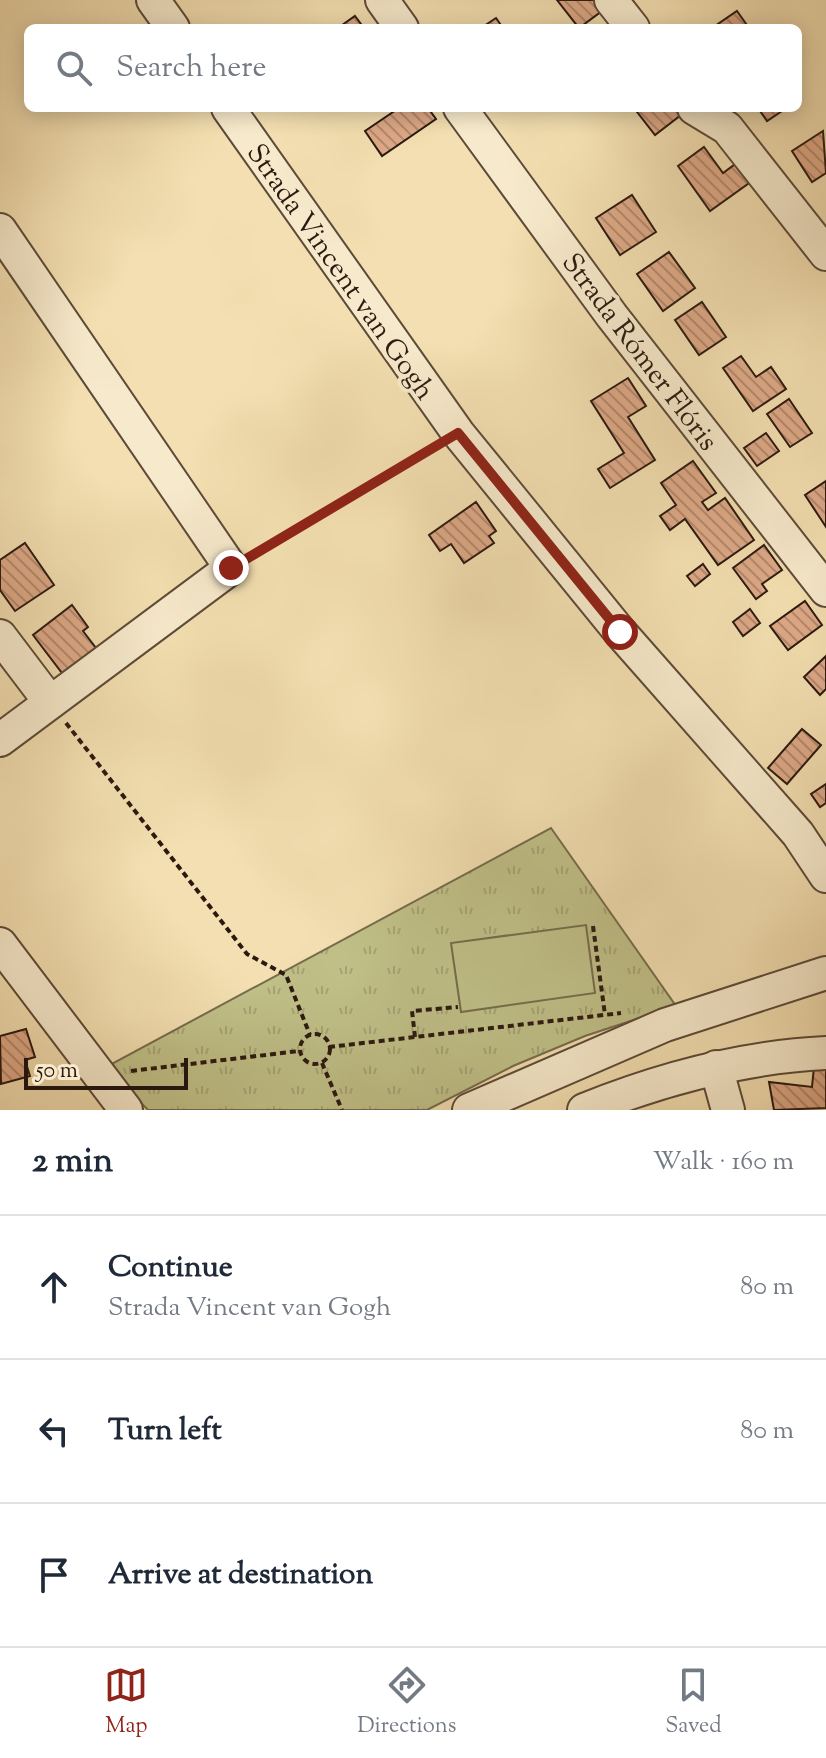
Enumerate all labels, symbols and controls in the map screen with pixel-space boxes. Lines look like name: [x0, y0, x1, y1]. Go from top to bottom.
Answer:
search box: [24, 24, 802, 112]
icon: search: [52, 46, 96, 90]
text: Search here: [116, 47, 266, 90]
street label: Strada Vincent van Gogh: [236, 136, 443, 409]
street label: Strada Rómer Flóris: [551, 245, 726, 460]
route end: [213, 550, 249, 586]
route start: [602, 614, 638, 650]
scale bar: [24, 1054, 188, 1090]
text: 50 m: [36, 1056, 78, 1088]
text: 2 min: [32, 1138, 113, 1187]
text: Walk · 160 m: [653, 1144, 794, 1181]
text: Continue: [108, 1247, 233, 1290]
icon: ahead: [32, 1265, 76, 1309]
text: 80 m: [740, 1269, 794, 1306]
text: Strada Vincent van Gogh: [108, 1290, 391, 1327]
icon: left: [32, 1409, 76, 1453]
text: Turn left: [108, 1410, 222, 1453]
text: 80 m: [740, 1413, 794, 1450]
icon: arrive: [32, 1553, 76, 1597]
text: Arrive at destination: [108, 1554, 373, 1597]
tab: Map: [104, 1663, 148, 1743]
tab: Directions: [357, 1663, 456, 1743]
tab: Saved: [665, 1663, 722, 1743]

